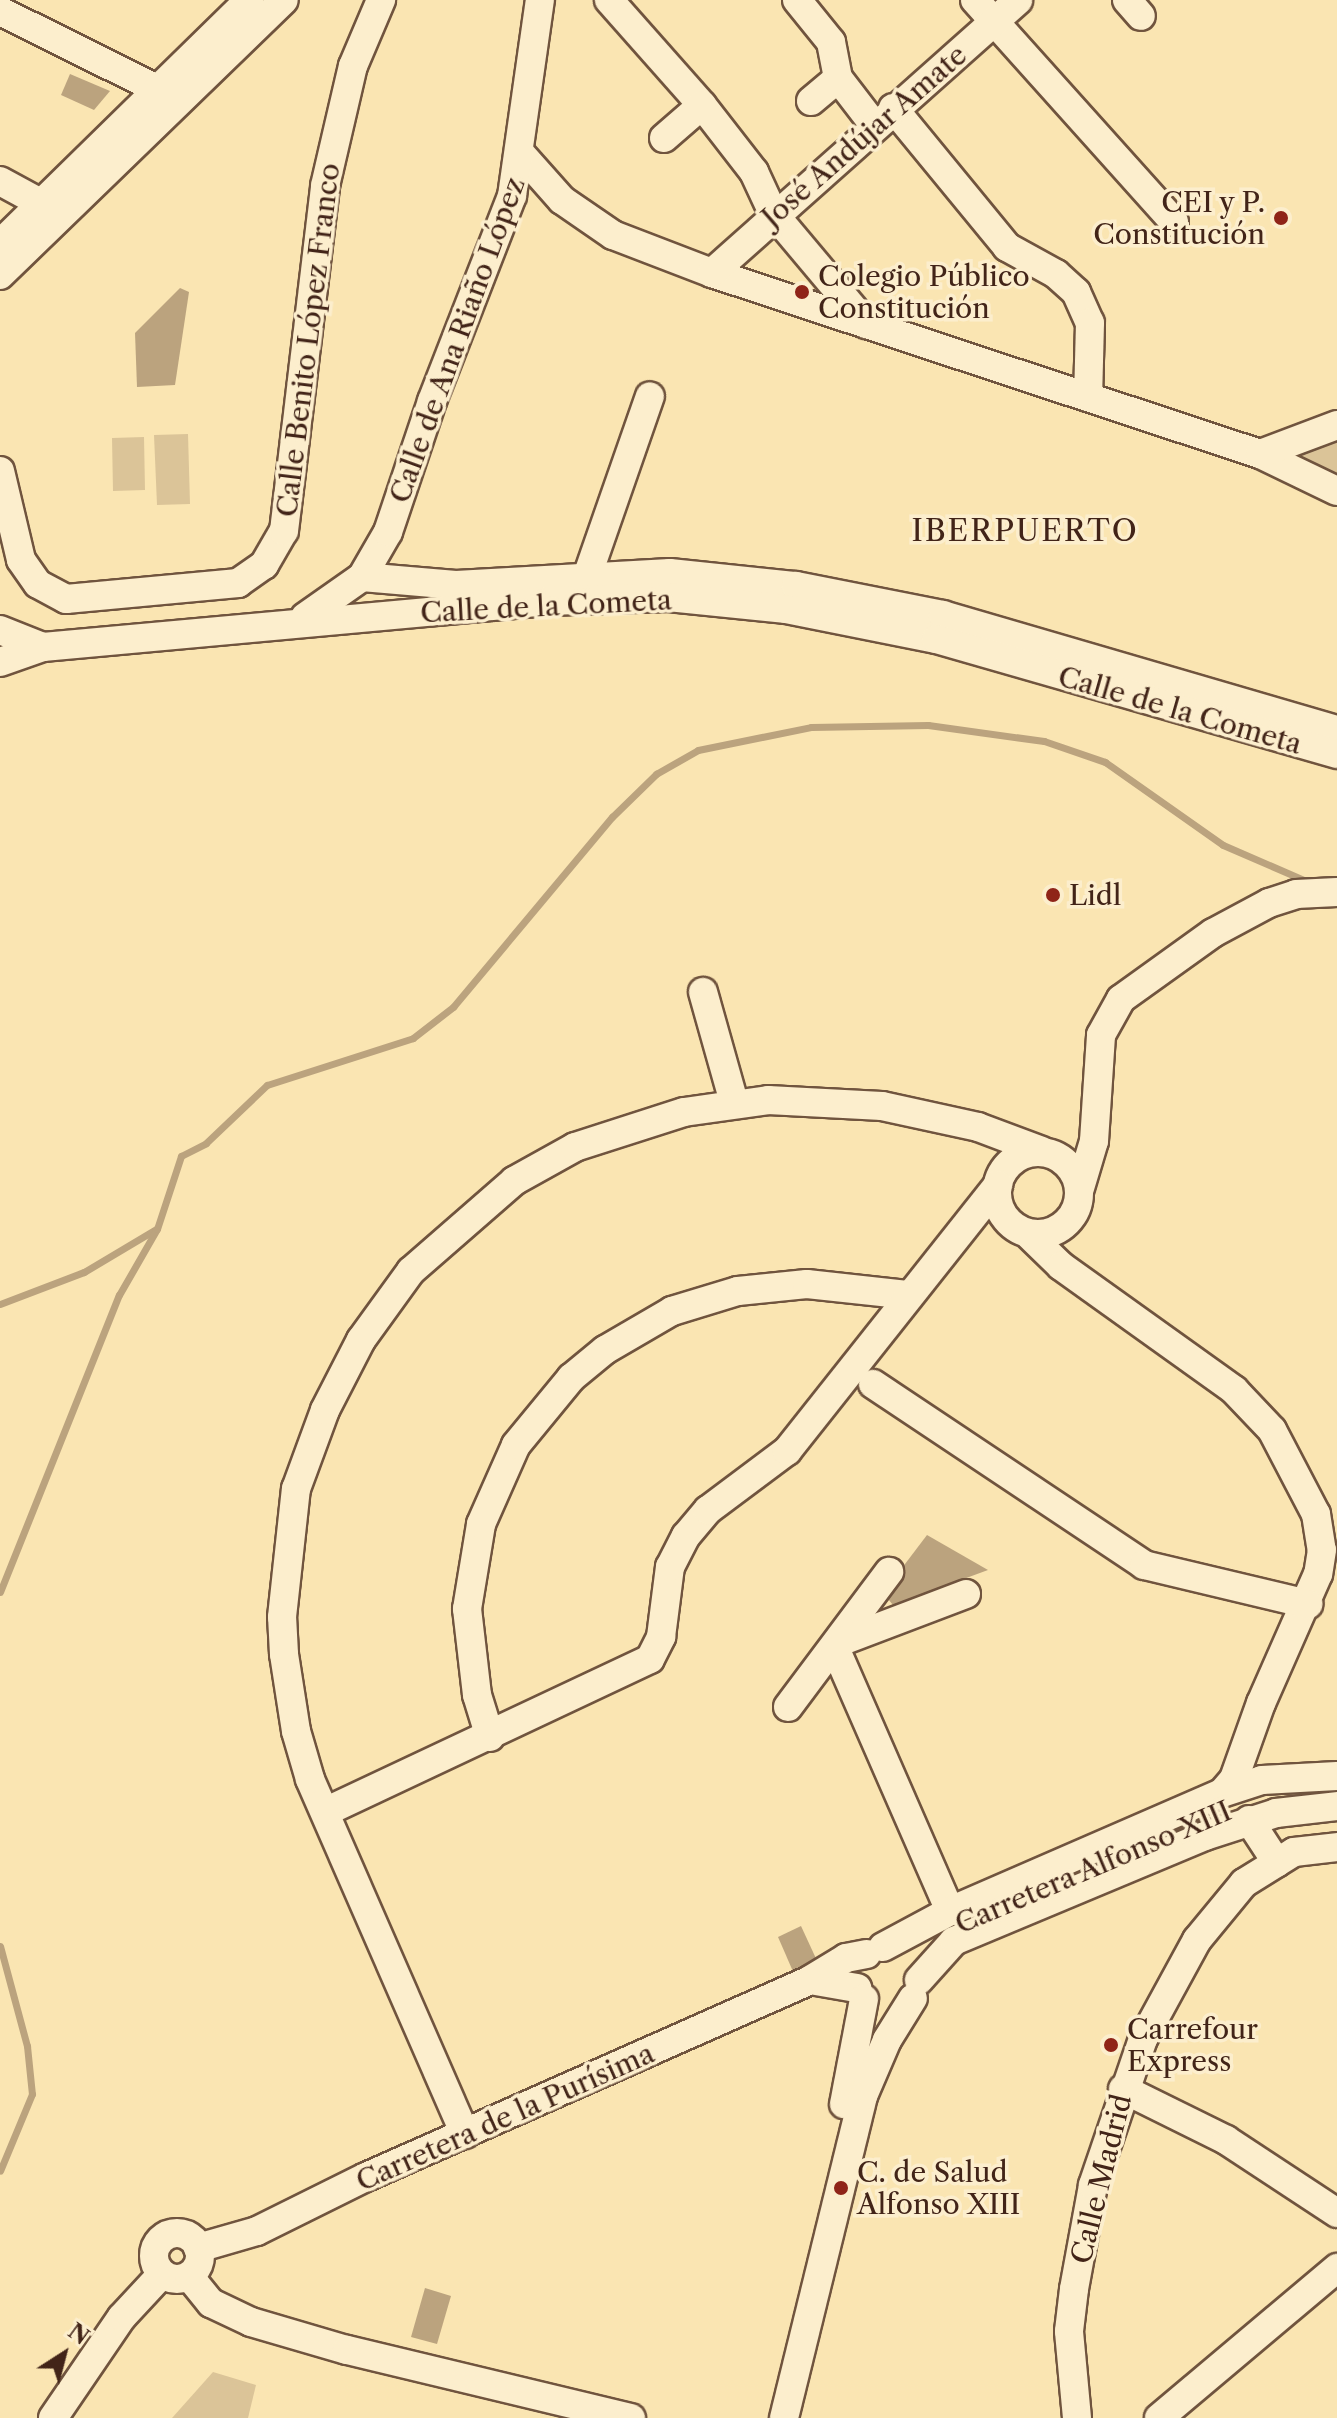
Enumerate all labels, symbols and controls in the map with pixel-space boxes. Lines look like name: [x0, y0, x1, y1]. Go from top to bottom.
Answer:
street label: José Andújar Amate: [754, 37, 974, 235]
street label: Calle Benito López Franco: [270, 161, 346, 519]
street label: Calle de Ana Riaño López: [382, 172, 532, 508]
place label: CEI y P. Constitución: [1093, 185, 1265, 251]
marker: CEI y P. Constitución: [1272, 209, 1290, 227]
place label: Colegio Público Constitución: [818, 259, 1030, 325]
marker: Colegio Público Constitución: [793, 283, 811, 301]
district label: IBERPUERTO: [911, 513, 1139, 549]
street label: Calle de la Cometa: [419, 583, 673, 629]
street label: Calle de la Cometa: [1054, 659, 1306, 761]
place label: Lidl: [1069, 878, 1121, 912]
marker: Lidl: [1044, 886, 1062, 904]
street label: Carretera Alfonso XIII: [949, 1793, 1237, 1941]
place label: Carrefour Express: [1127, 2012, 1258, 2078]
street label: Carretera de la Purísima: [351, 2036, 659, 2198]
marker: Carrefour Express: [1102, 2036, 1120, 2054]
street label: Calle Madrid: [1064, 2091, 1138, 2267]
place label: C. de Salud Alfonso XIII: [857, 2155, 1021, 2221]
marker: C. de Salud Alfonso XIII: [832, 2179, 850, 2197]
north arrow: [24, 2314, 104, 2394]
text: N: [63, 2318, 94, 2351]

